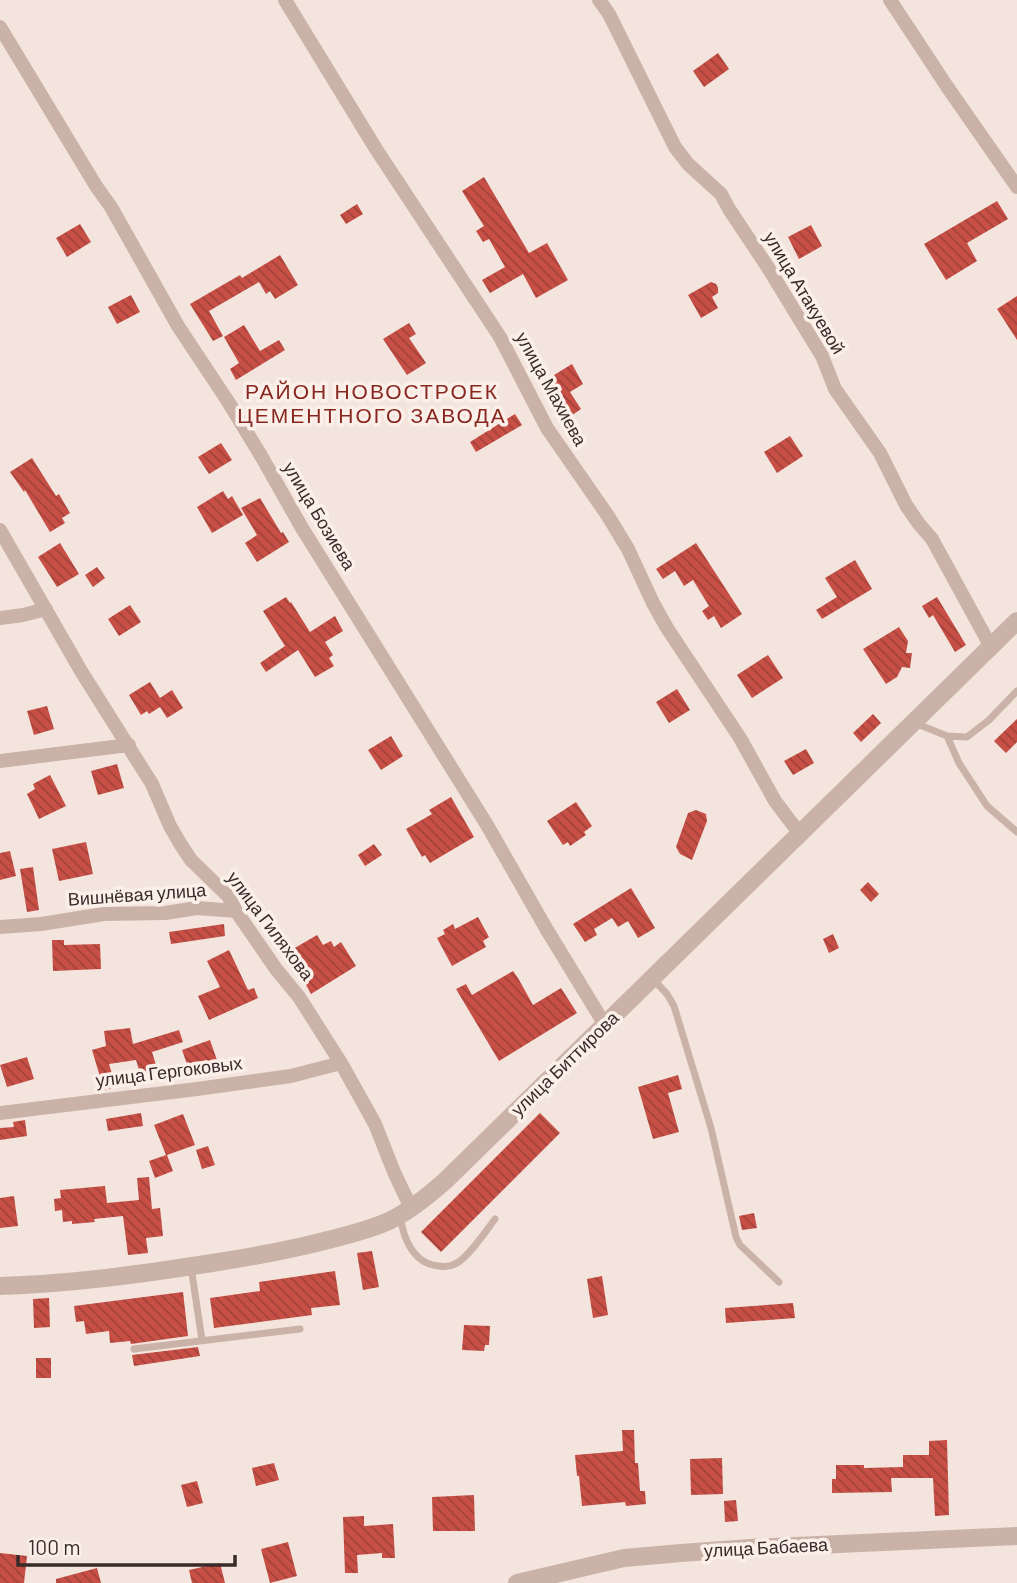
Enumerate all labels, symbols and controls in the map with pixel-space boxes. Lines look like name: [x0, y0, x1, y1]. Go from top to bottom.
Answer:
street label: улица Атакуевой: [760, 227, 850, 358]
street label: улица Махиева: [512, 328, 593, 450]
district label: РАЙОН НОВОСТРОЕК ЦЕМЕНТНОГО ЗАВОДА: [237, 378, 507, 427]
street label: улица Бозиева: [279, 457, 361, 574]
street label: улица Гиляхова: [223, 867, 319, 985]
street label: Вишнёвая улица: [67, 878, 208, 910]
street label: улица Биттирова: [506, 1006, 623, 1120]
street label: улица Гергоковых: [94, 1051, 243, 1091]
scale bar: [18, 1524, 234, 1568]
street label: улица Бабаева: [703, 1533, 830, 1561]
text: 100 m: [28, 1534, 81, 1559]

